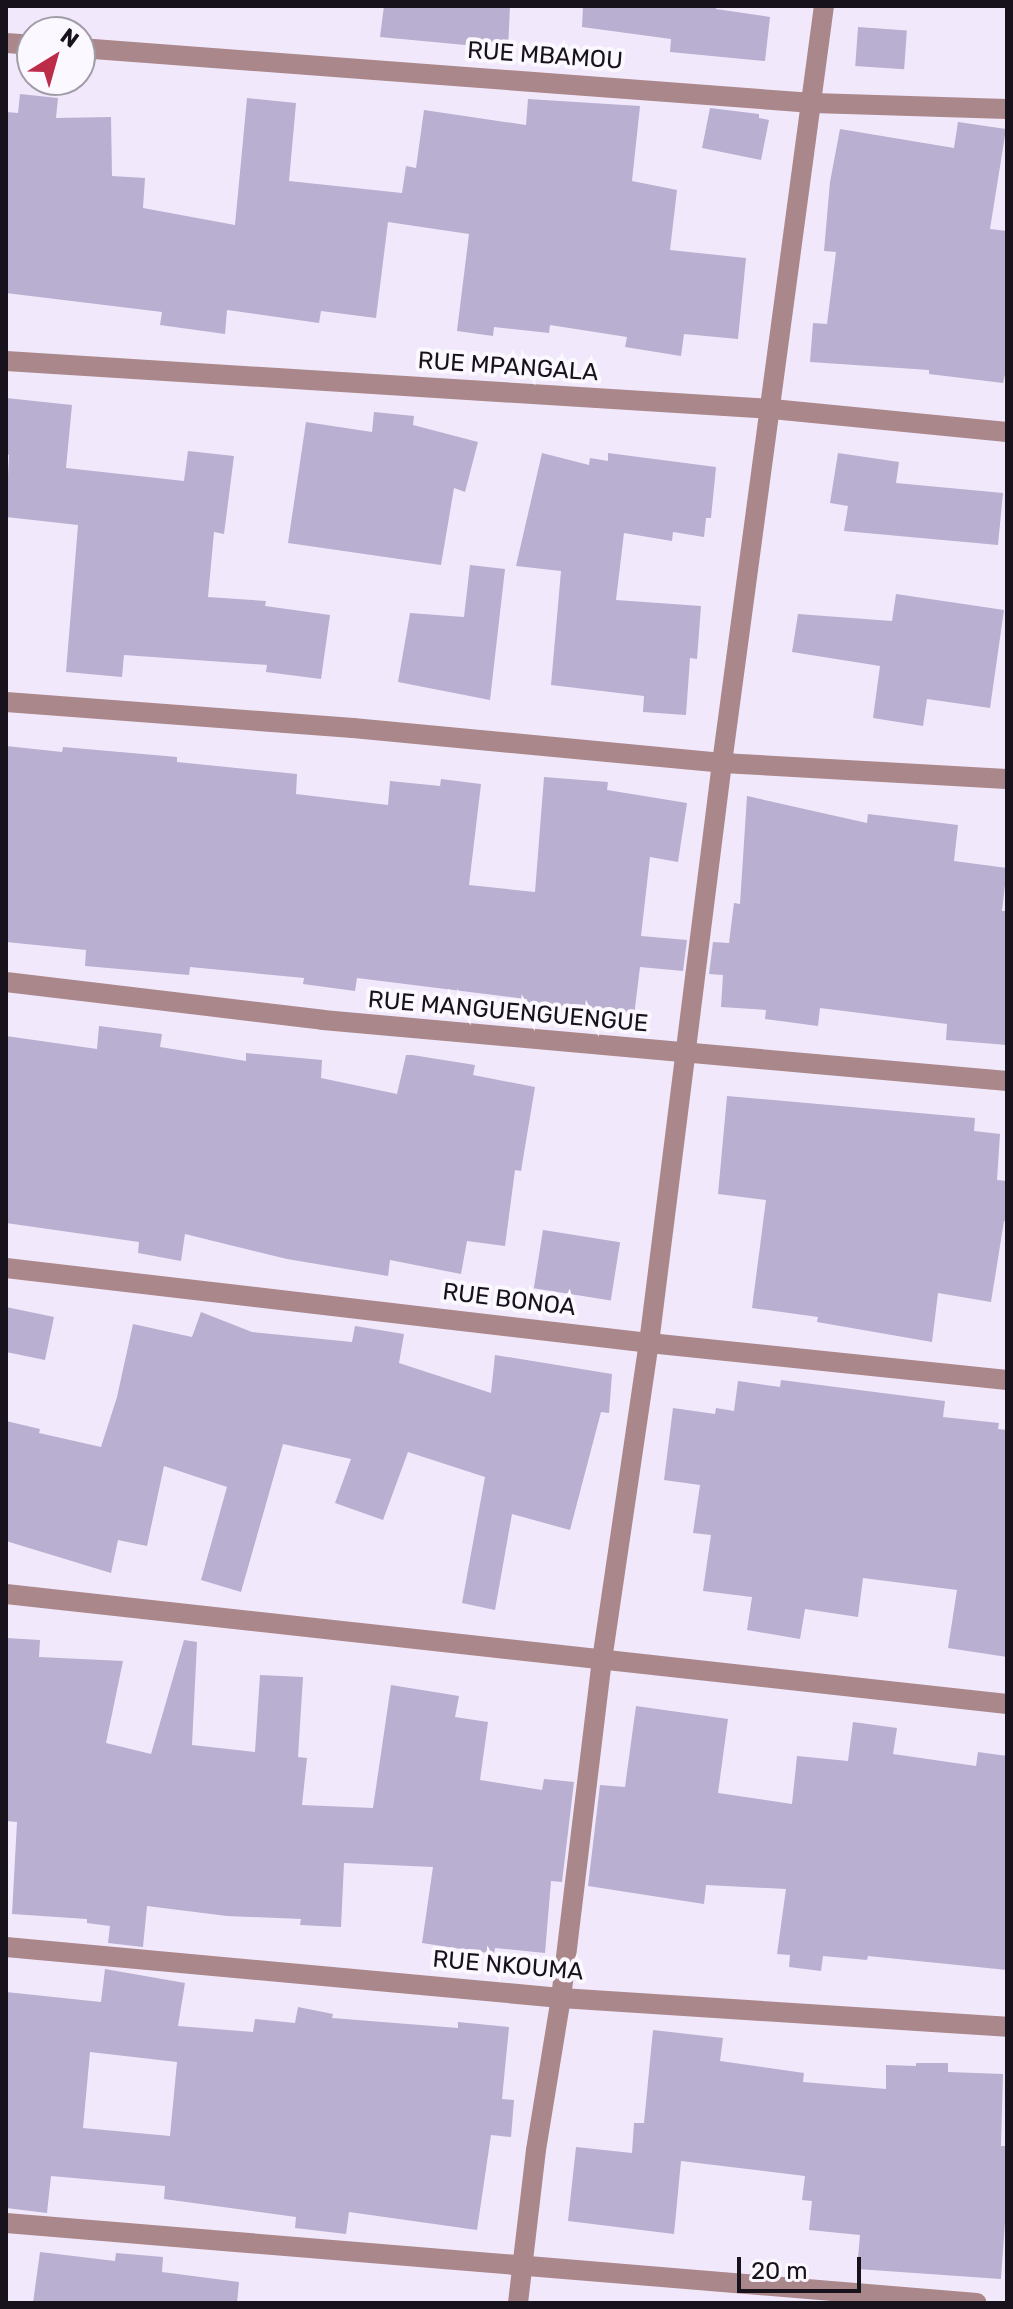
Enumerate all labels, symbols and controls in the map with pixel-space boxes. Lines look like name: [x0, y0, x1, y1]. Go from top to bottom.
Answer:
north arrow: [16, 16, 96, 96]
text: N: [55, 22, 84, 54]
street label: RUE MBAMOU: [466, 36, 624, 76]
street label: RUE MPANGALA: [417, 346, 599, 388]
street label: RUE MANGUENGUENGUE: [367, 985, 649, 1039]
street label: RUE BONOA: [441, 1278, 577, 1322]
street label: RUE NKOUMA: [431, 1945, 585, 1987]
scale bar: [741, 2241, 865, 2291]
text: 20 m: [751, 2257, 808, 2285]

